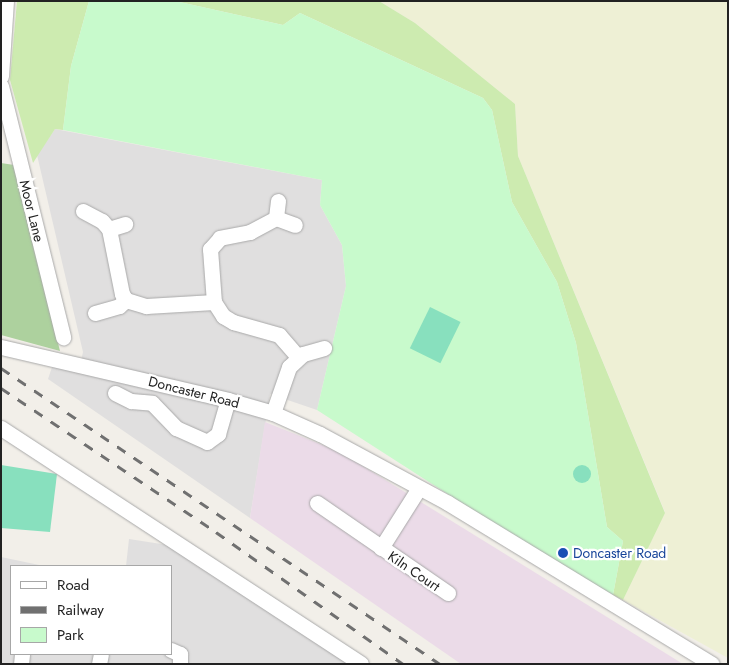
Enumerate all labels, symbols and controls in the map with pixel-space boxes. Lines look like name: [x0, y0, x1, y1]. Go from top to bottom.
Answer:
street label: Moor Lane: [16, 178, 48, 244]
street label: Doncaster Road: [147, 373, 241, 411]
place label: Doncaster Road: [573, 545, 666, 561]
marker: Doncaster Road: [557, 547, 569, 559]
street label: Kiln Court: [385, 548, 443, 594]
legend: [10, 565, 172, 655]
text: Road: [57, 574, 89, 596]
text: Railway: [57, 599, 104, 621]
text: Park: [57, 624, 84, 646]

